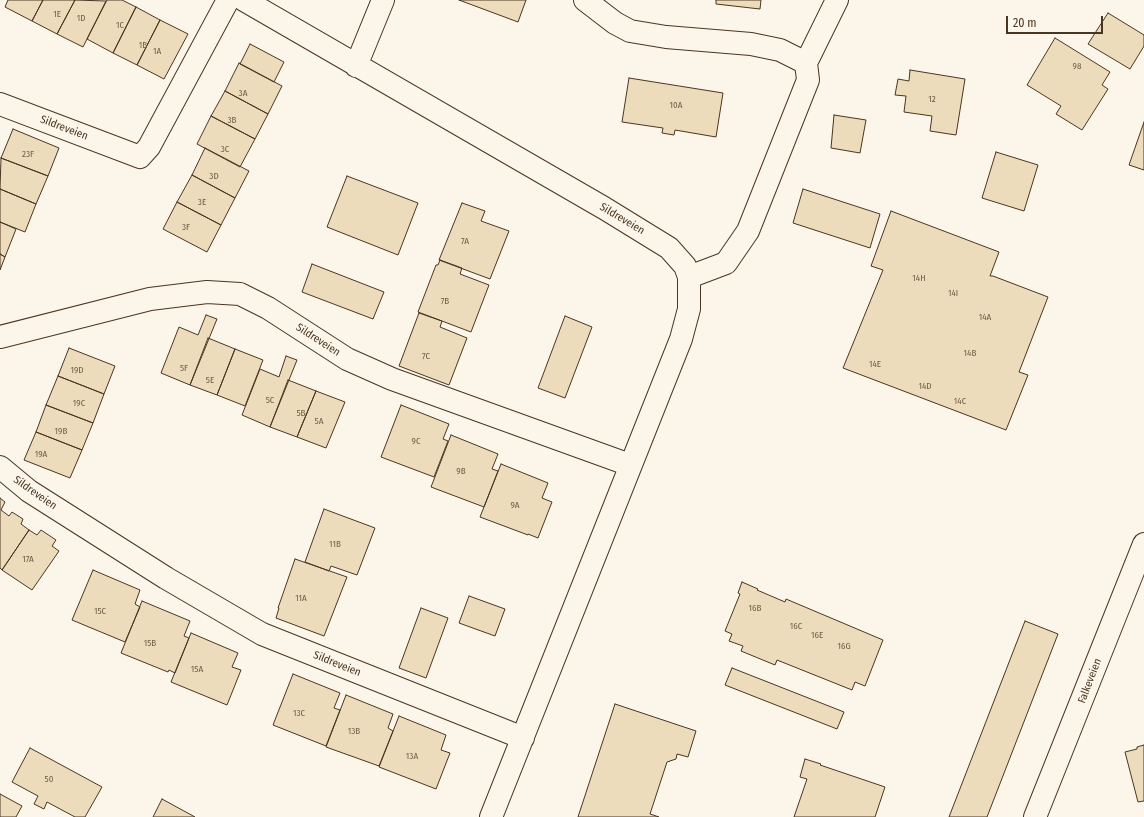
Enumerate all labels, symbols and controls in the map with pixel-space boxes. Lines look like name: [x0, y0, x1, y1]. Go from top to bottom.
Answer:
scale bar: [1008, 8, 1105, 34]
house number: 1E: [53, 9, 61, 19]
house number: 1D: [77, 13, 85, 23]
text: 20 m: [1013, 16, 1037, 30]
house number: 1C: [116, 20, 124, 30]
house number: 1B: [139, 40, 147, 50]
house number: 1A: [153, 46, 161, 56]
house number: 98: [1073, 61, 1081, 71]
house number: 3A: [239, 88, 247, 98]
house number: 12: [928, 94, 936, 104]
house number: 10A: [670, 100, 682, 110]
street label: Sildreveien: [38, 113, 90, 143]
house number: 3B: [228, 115, 236, 125]
house number: 3C: [221, 144, 229, 154]
house number: 23F: [22, 149, 34, 159]
house number: 3D: [209, 171, 219, 181]
house number: 3E: [198, 197, 206, 207]
street label: Sildreveien: [597, 200, 647, 238]
house number: 3F: [182, 222, 190, 232]
house number: 7A: [461, 236, 469, 246]
house number: 14H: [912, 273, 926, 283]
house number: 14I: [948, 288, 958, 298]
house number: 7B: [441, 296, 449, 306]
house number: 14A: [979, 312, 991, 322]
street label: Sildreveien: [293, 321, 343, 359]
house number: 14B: [964, 348, 976, 358]
house number: 7C: [422, 351, 430, 361]
house number: 14E: [869, 359, 881, 369]
house number: 5F: [180, 363, 188, 373]
house number: 19D: [70, 365, 84, 375]
house number: 5E: [206, 375, 214, 385]
house number: 14D: [918, 381, 932, 391]
house number: 5C: [266, 395, 274, 405]
house number: 14C: [954, 396, 966, 406]
house number: 19C: [73, 398, 85, 408]
house number: 5B: [296, 408, 306, 418]
house number: 5A: [315, 416, 323, 426]
house number: 19B: [55, 426, 67, 436]
house number: 9C: [412, 436, 420, 446]
house number: 19A: [35, 449, 47, 459]
house number: 9B: [456, 466, 466, 476]
street label: Sildreveien: [11, 473, 59, 513]
house number: 9A: [510, 500, 520, 510]
house number: 11B: [329, 539, 341, 549]
house number: 17A: [22, 554, 34, 564]
house number: 11A: [295, 593, 307, 603]
house number: 16B: [749, 603, 761, 613]
house number: 15C: [94, 606, 106, 616]
house number: 16C: [790, 621, 802, 631]
house number: 16E: [811, 630, 823, 640]
house number: 15B: [144, 638, 156, 648]
house number: 16G: [837, 641, 851, 651]
street label: Sildreveien: [311, 648, 363, 680]
street label: Falkeveien: [1075, 657, 1105, 705]
house number: 15A: [191, 664, 203, 674]
house number: 13C: [293, 708, 305, 718]
house number: 13B: [348, 726, 360, 736]
house number: 13A: [406, 751, 418, 761]
house number: 50: [45, 774, 53, 784]

